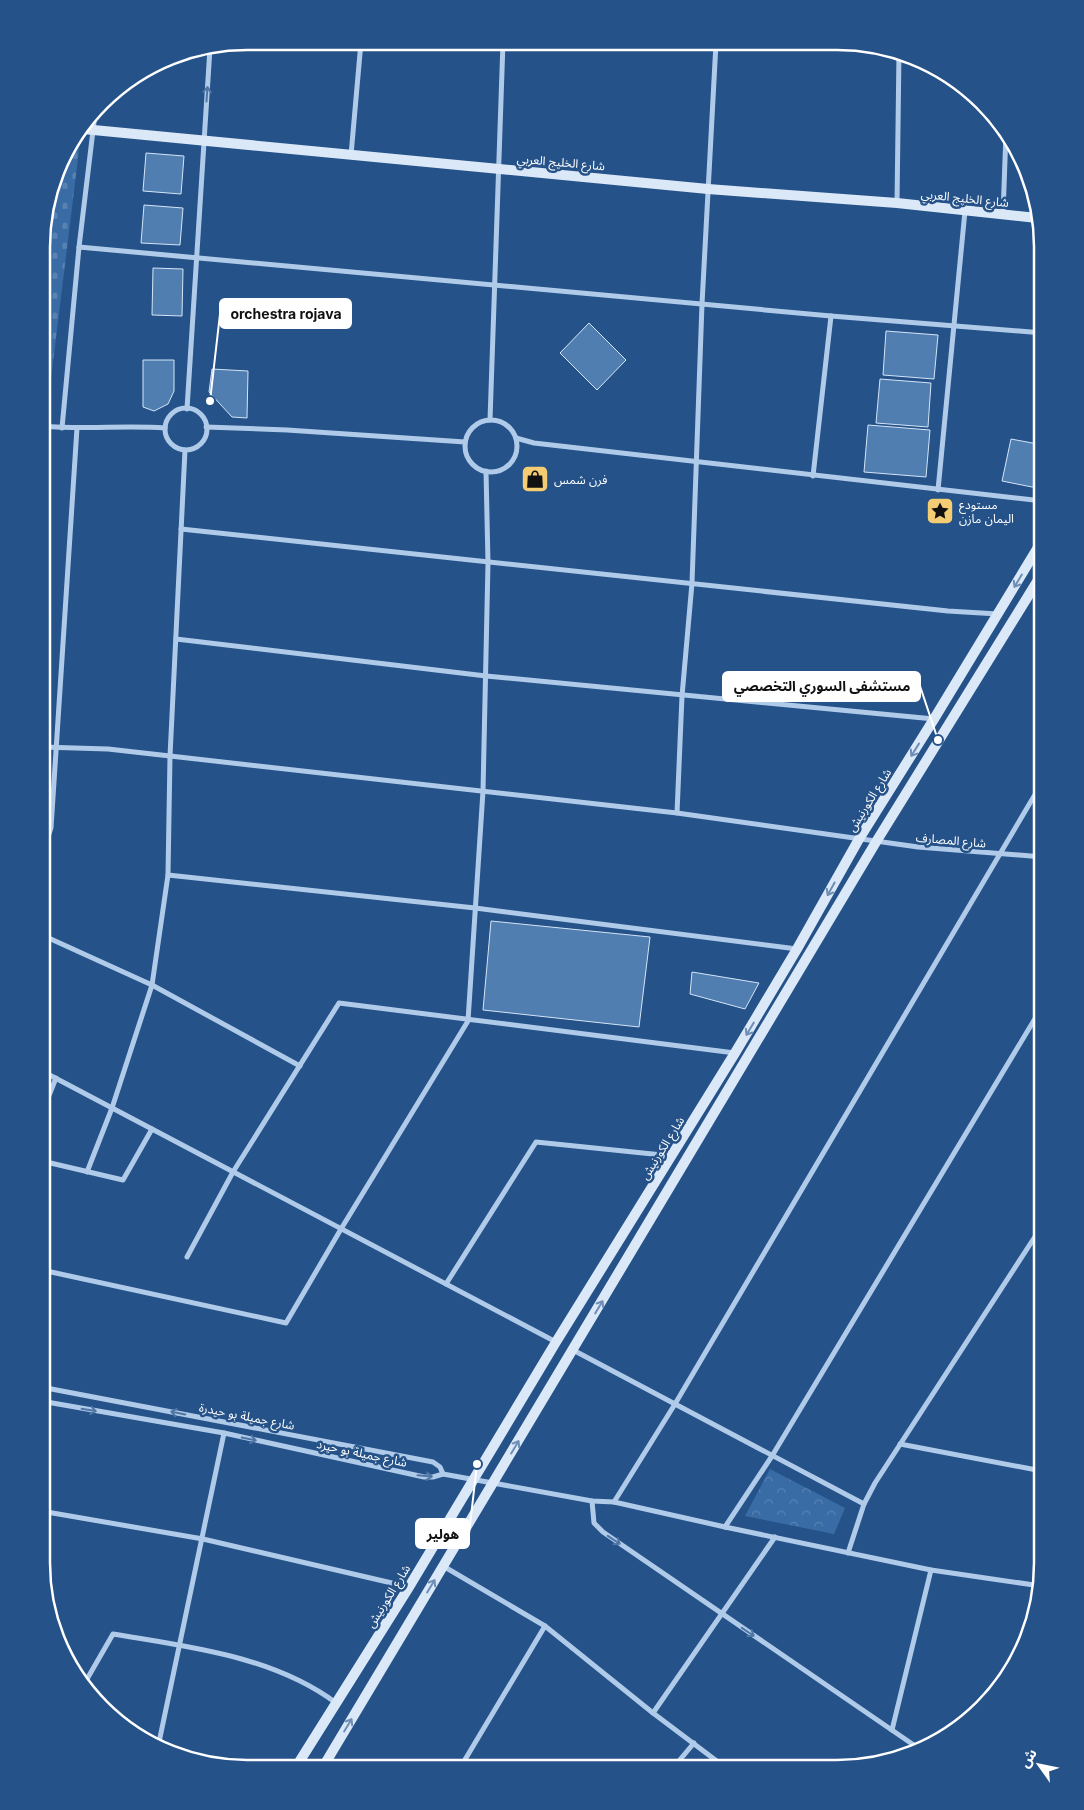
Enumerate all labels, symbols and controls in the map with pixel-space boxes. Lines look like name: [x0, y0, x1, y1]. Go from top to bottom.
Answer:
one-way arrow: [203, 86, 212, 102]
street label: شارع الخليج العربي: [516, 151, 606, 176]
street label: شارع الخليج العربي: [920, 186, 1010, 213]
callout: orchestra rojava: [220, 299, 351, 328]
text: orchestra rojava: [230, 305, 342, 322]
shop icon: فرن شمس: [520, 464, 550, 494]
place label: فرن شمس: [554, 472, 607, 487]
place icon: مستودع اليمان مازن: [925, 496, 955, 526]
place label: مستودع اليمان مازن: [959, 497, 1014, 526]
one-way arrow: [1012, 573, 1022, 587]
callout: مستشفى السوري التخصصي: [723, 672, 920, 701]
text: مستشفى السوري التخصصي: [734, 677, 910, 697]
one-way arrow: [910, 742, 920, 756]
street label: شارع الكورنيش: [844, 766, 896, 835]
street label: شارع المصارف: [915, 829, 987, 853]
one-way arrow: [826, 881, 836, 896]
one-way arrow: [744, 1022, 754, 1036]
street label: شارع الكورنيش: [637, 1114, 689, 1183]
one-way arrow: [594, 1301, 604, 1315]
street label: شارع جميلة بو حيدرة: [198, 1399, 296, 1435]
one-way arrow: [81, 1405, 97, 1415]
one-way arrow: [170, 1407, 186, 1417]
one-way arrow: [241, 1435, 257, 1444]
street label: شارع جميلة بو حيرد: [315, 1436, 409, 1472]
one-way arrow: [510, 1440, 520, 1454]
one-way arrow: [417, 1471, 433, 1481]
callout: هولير: [416, 1519, 469, 1548]
text: هولير: [426, 1525, 459, 1543]
one-way arrow: [607, 1535, 621, 1545]
street label: شارع الكورنيش: [363, 1562, 415, 1631]
one-way arrow: [426, 1579, 436, 1593]
one-way arrow: [741, 1626, 755, 1637]
one-way arrow: [343, 1719, 353, 1733]
north arrow: [1014, 1740, 1064, 1790]
text: ش: [1015, 1745, 1040, 1770]

